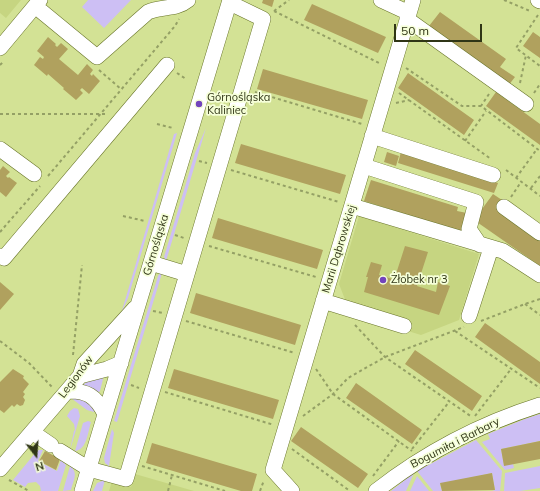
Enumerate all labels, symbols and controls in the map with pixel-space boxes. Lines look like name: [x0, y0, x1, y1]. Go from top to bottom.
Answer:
scale bar: [396, 16, 484, 42]
text: 50 m: [401, 23, 429, 38]
place label: Górnośląska Kaliniec: [207, 91, 270, 117]
marker: Górnośląska Kaliniec: [194, 99, 204, 109]
street label: Marii Dąbrowskiej: [319, 203, 359, 295]
street label: Górnośląska: [140, 213, 172, 277]
place label: Żłobek nr 3: [391, 273, 447, 287]
marker: Żłobek nr 3: [378, 275, 388, 285]
street label: Legionów: [56, 353, 96, 401]
street label: Bogumiła i Barbary: [408, 415, 502, 471]
north arrow: [16, 435, 56, 475]
text: N: [33, 459, 46, 474]

